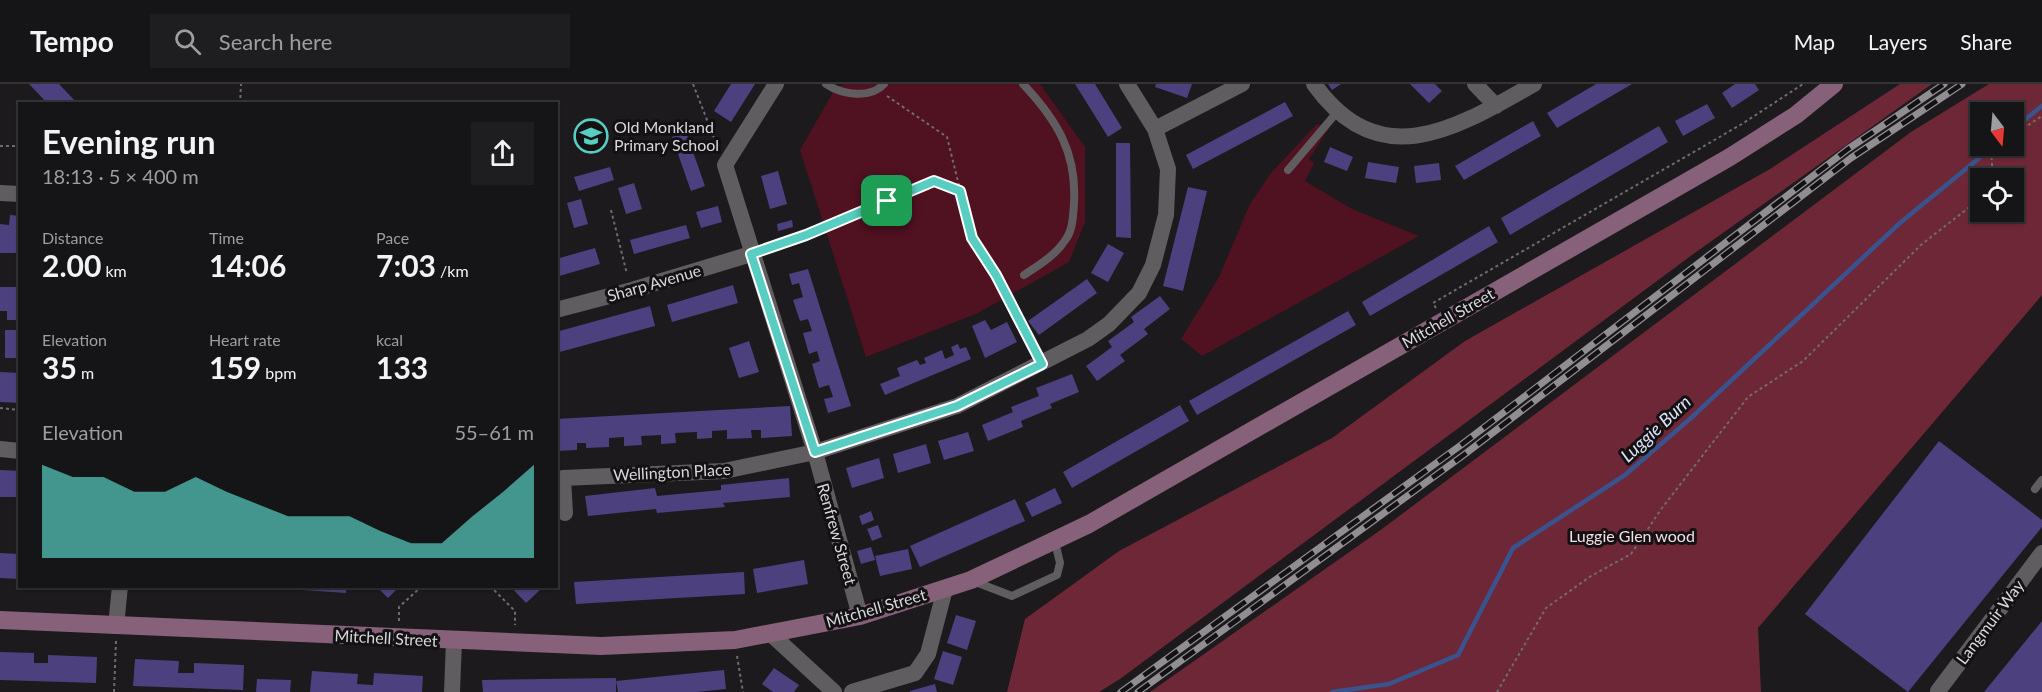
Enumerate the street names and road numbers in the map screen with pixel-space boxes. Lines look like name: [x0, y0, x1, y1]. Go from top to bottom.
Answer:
street label: Sharp Avenue: [605, 260, 703, 305]
street label: Mitchell Street: [1398, 283, 1497, 352]
street label: Wellington Place: [613, 459, 731, 484]
street label: Renfrew Street: [814, 481, 861, 587]
street label: Langmuir Way: [1952, 575, 2028, 667]
street label: Mitchell Street: [824, 584, 928, 631]
street label: Mitchell Street: [334, 625, 438, 650]

